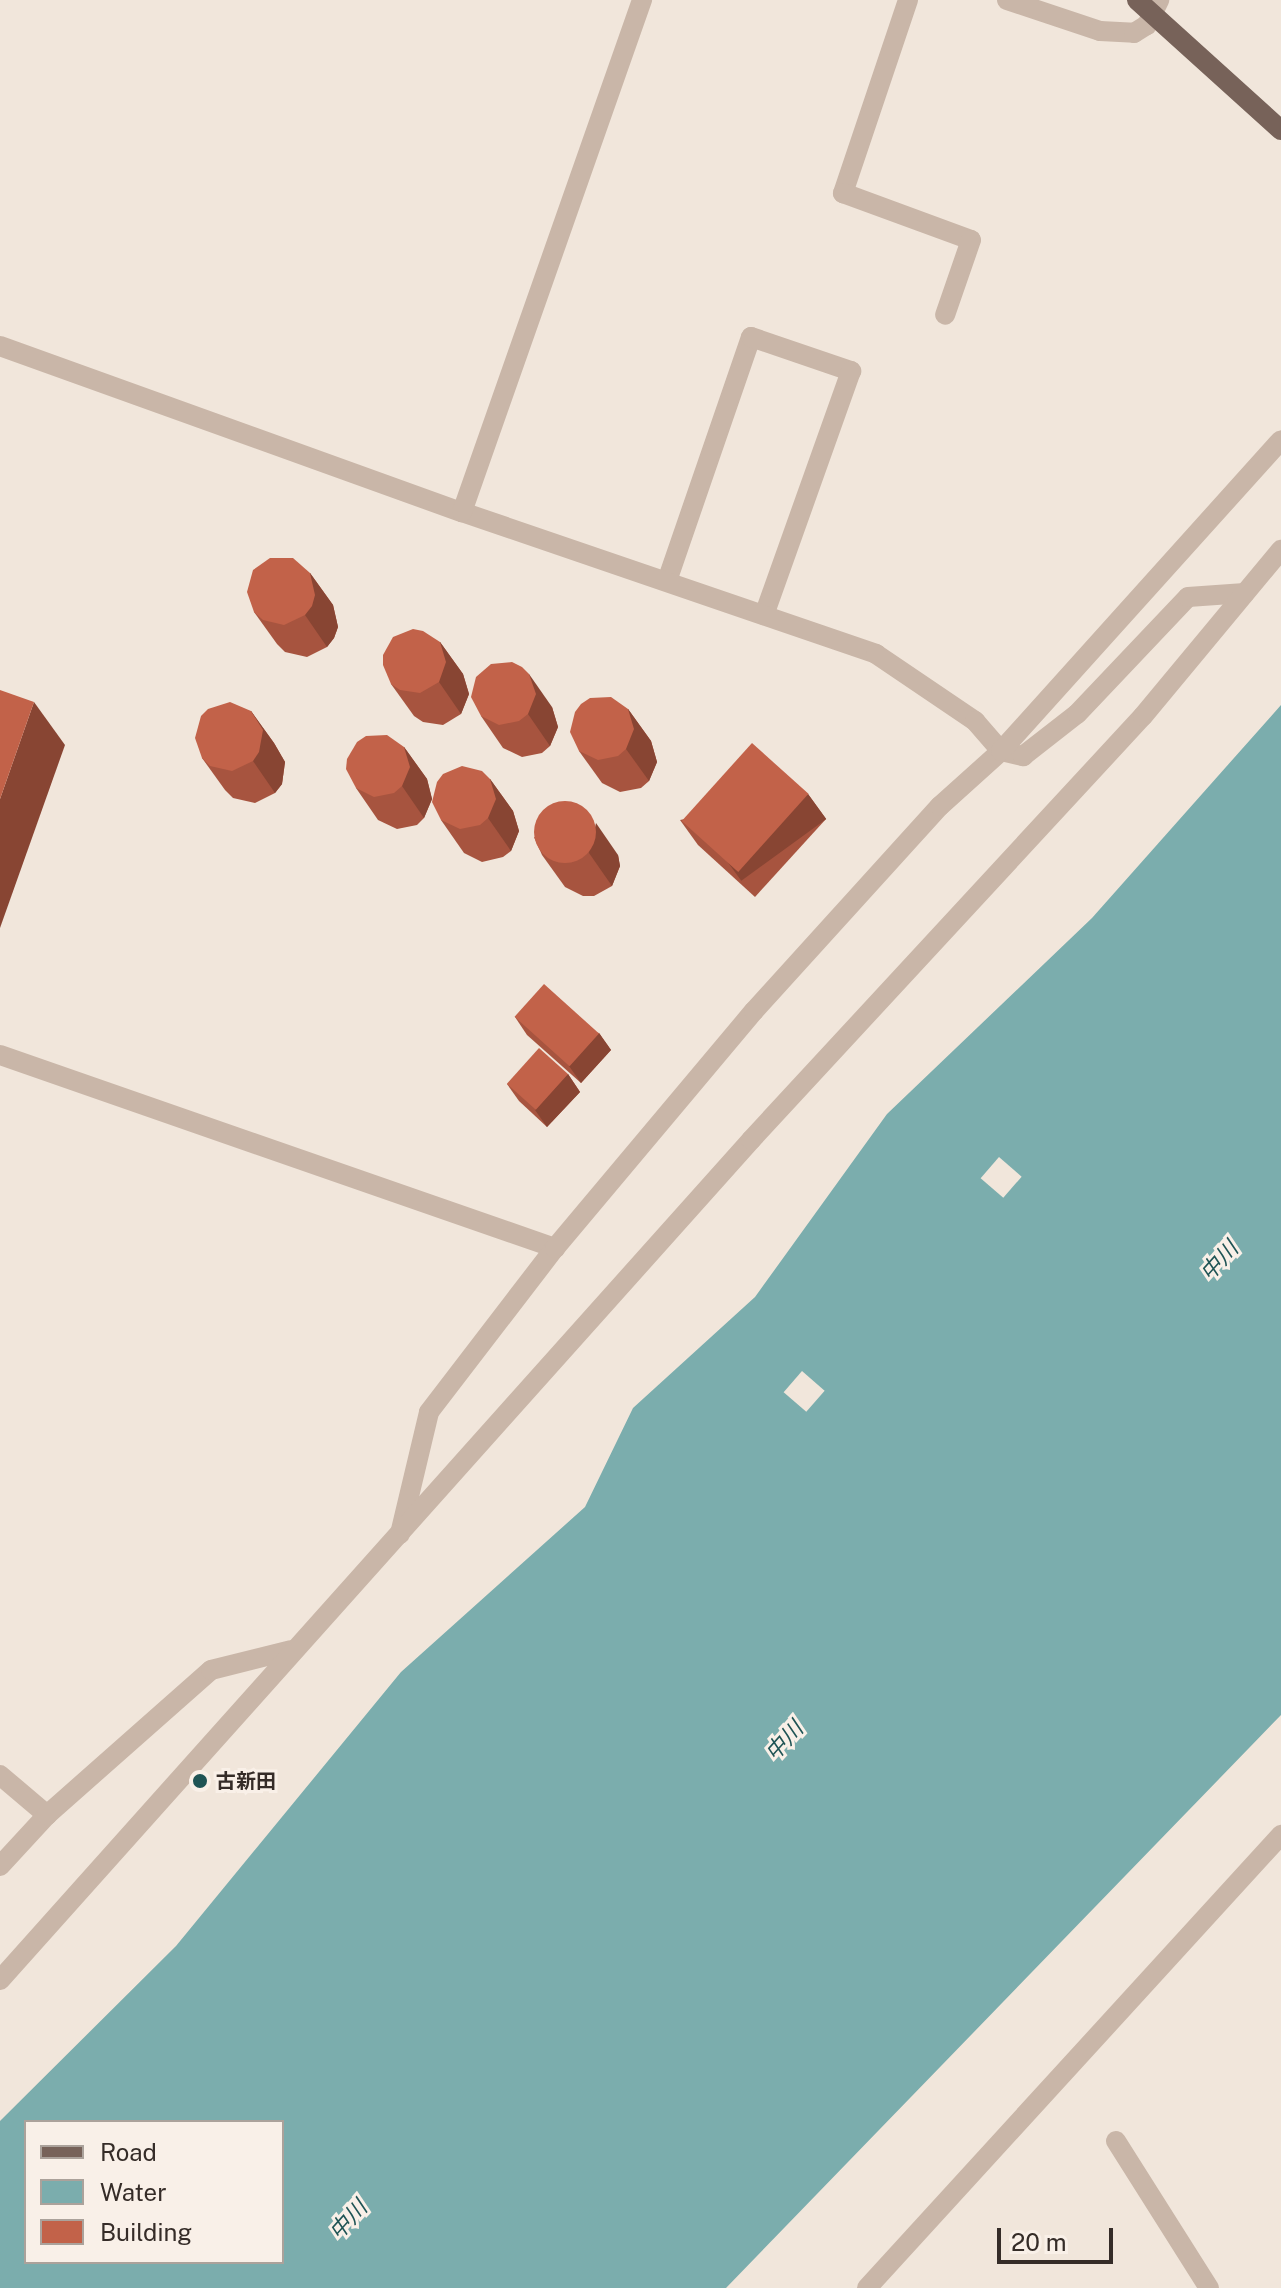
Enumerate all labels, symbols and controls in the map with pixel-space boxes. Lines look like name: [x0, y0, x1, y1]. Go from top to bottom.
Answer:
water label: 中川: [1194, 1236, 1244, 1286]
water label: 中川: [759, 1716, 809, 1766]
place label: 古新田: [216, 1769, 276, 1793]
marker: 古新田: [191, 1772, 209, 1790]
legend: [24, 2120, 284, 2264]
text: Road: [100, 2138, 157, 2166]
text: Water: [100, 2178, 167, 2206]
water label: 中川: [323, 2195, 373, 2245]
scale bar: [1001, 2212, 1117, 2262]
text: Building: [100, 2218, 192, 2246]
text: 20 m: [1011, 2228, 1067, 2256]

